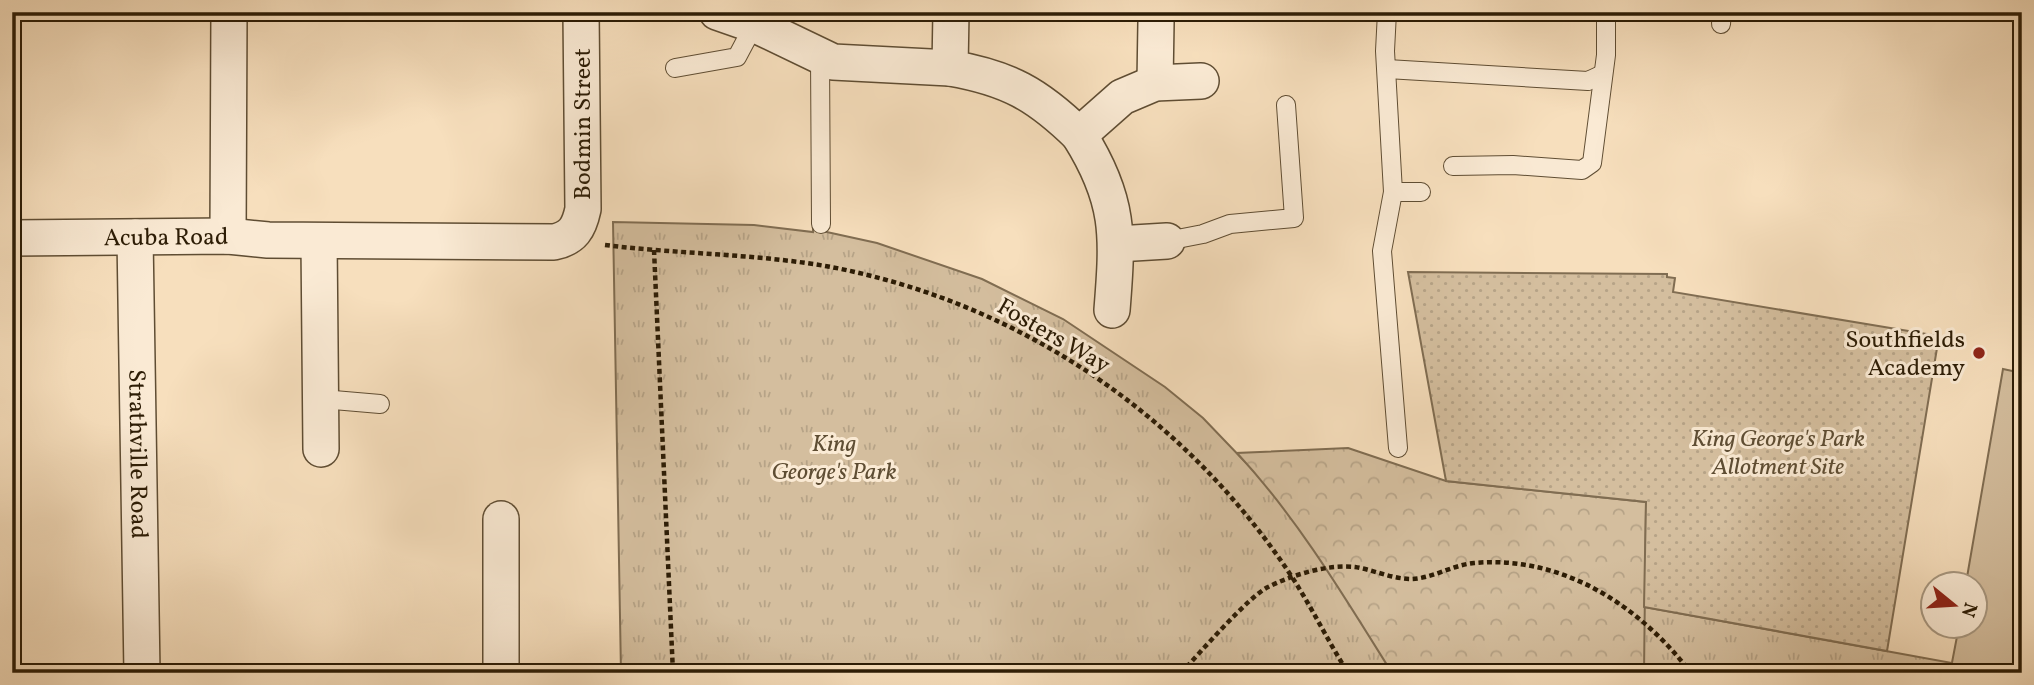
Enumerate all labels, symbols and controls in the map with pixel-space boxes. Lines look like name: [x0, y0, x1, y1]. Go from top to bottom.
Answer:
street label: Bodmin Street: [567, 48, 601, 200]
street label: Acuba Road: [103, 221, 229, 256]
street label: Fosters Way: [990, 291, 1116, 383]
place label: Southfields Academy: [1845, 324, 1965, 386]
marker: Southfields Academy: [1971, 345, 1987, 361]
street label: Strathville Road: [118, 369, 155, 539]
park label: King George's Park Allotment Site: [1691, 423, 1865, 485]
park label: King George's Park: [771, 428, 897, 490]
north arrow: [1918, 570, 1988, 640]
text: N: [1954, 599, 1983, 620]

